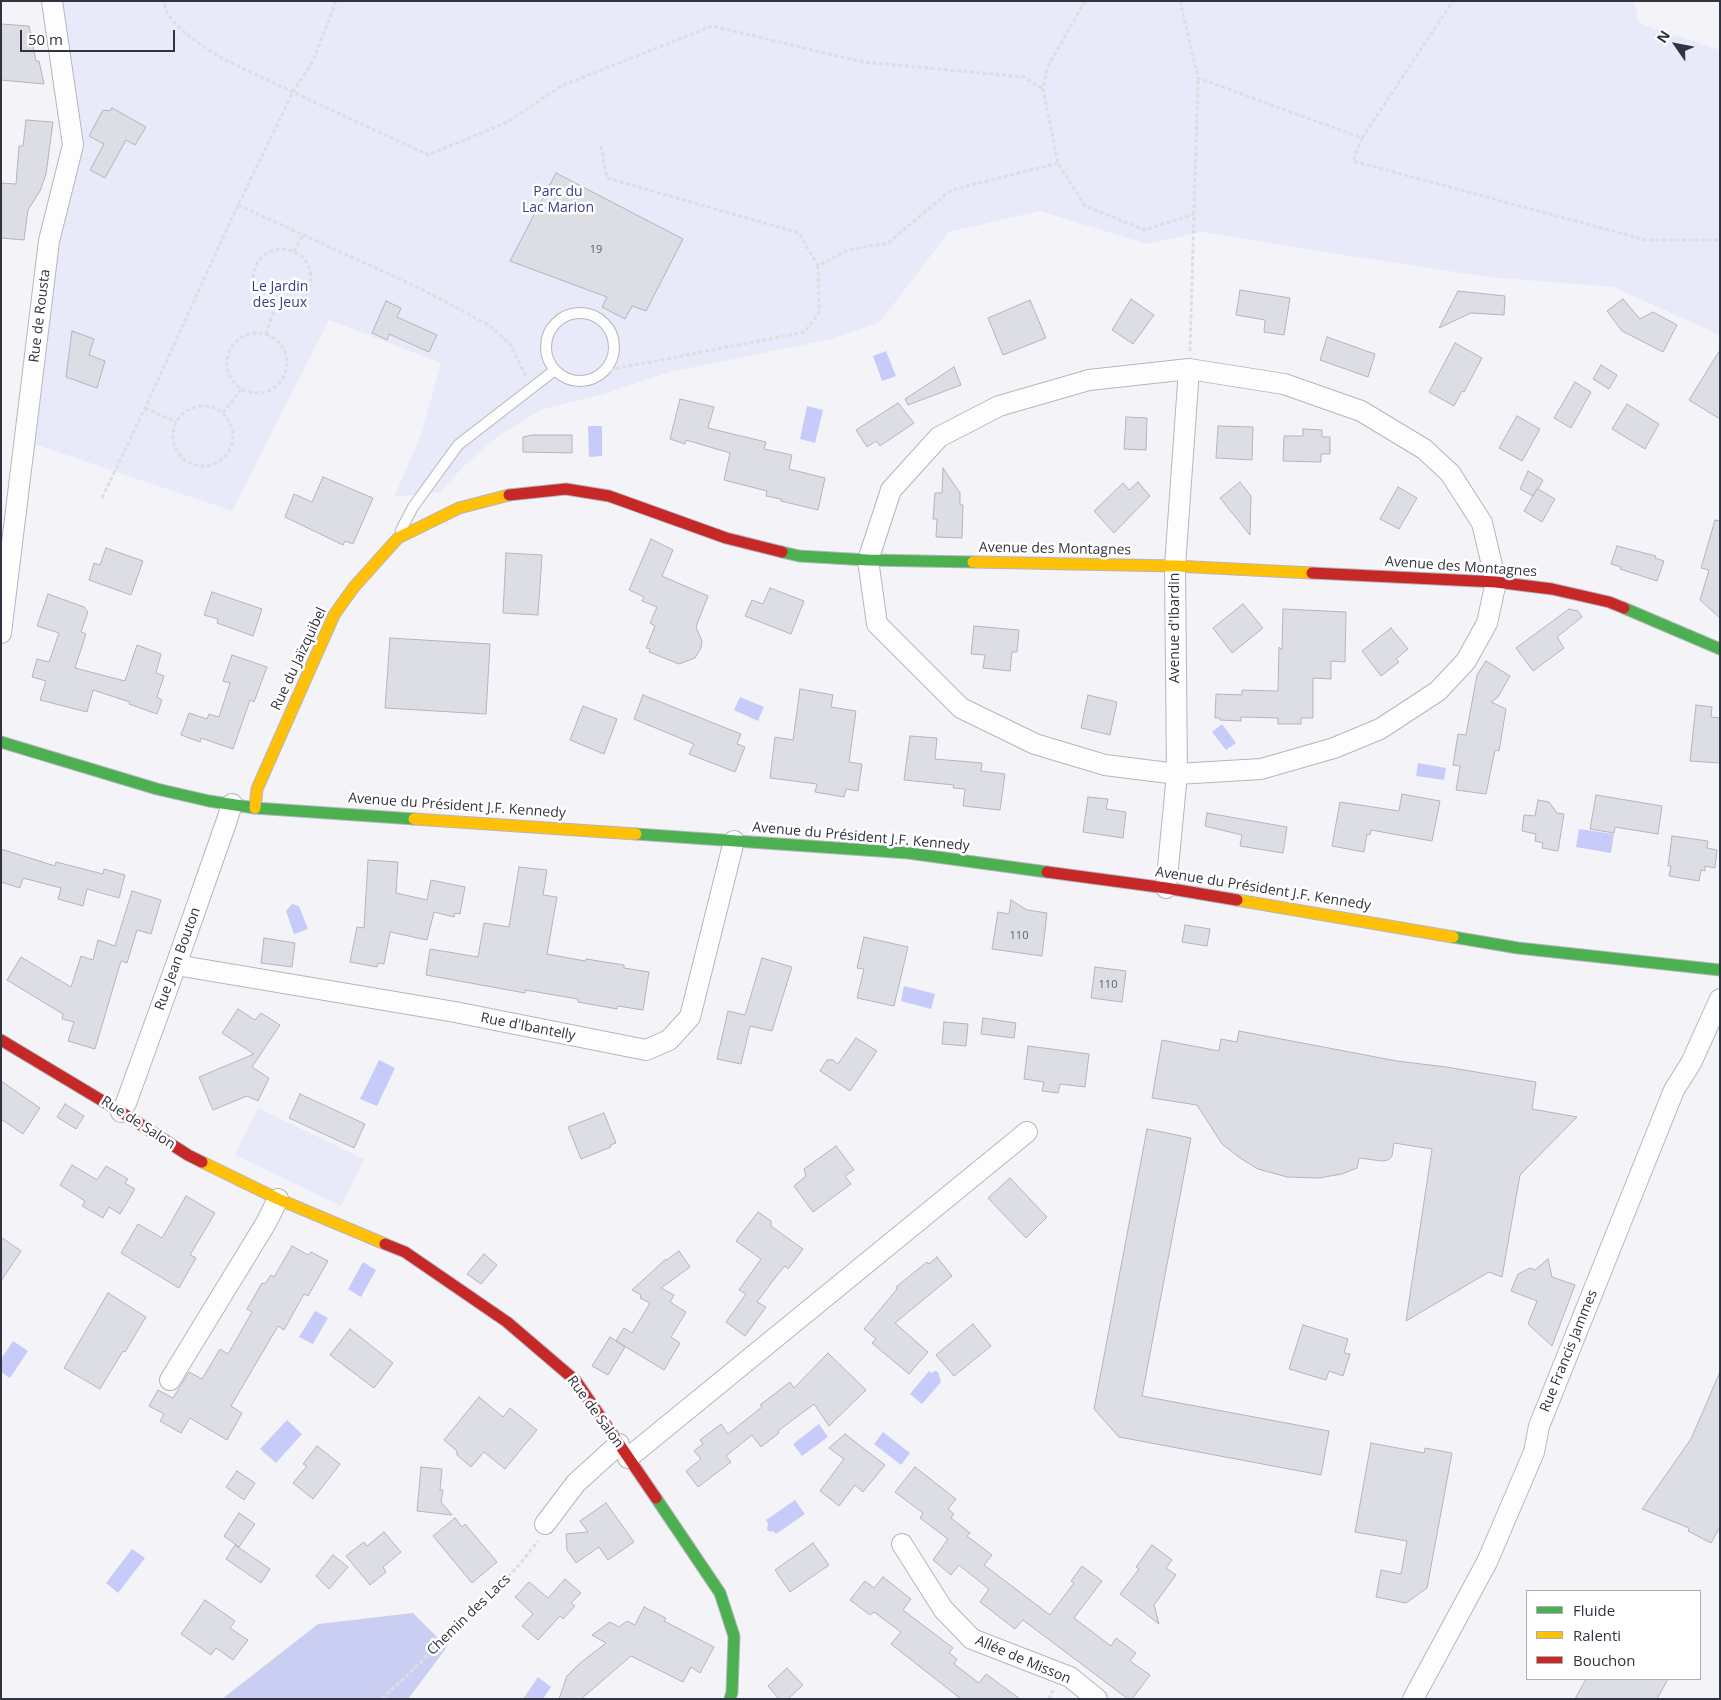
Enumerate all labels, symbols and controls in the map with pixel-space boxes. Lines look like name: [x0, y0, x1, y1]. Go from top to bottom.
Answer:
scale bar: [22, 20, 178, 52]
north arrow: [1651, 20, 1701, 70]
text: N: [1652, 27, 1674, 47]
text: 50 m: [28, 29, 63, 49]
park label: Parc du Lac Marion: [522, 184, 594, 216]
house number: 19: [590, 243, 602, 257]
street label: Rue de Rousta: [26, 268, 54, 364]
park label: Le Jardin des Jeux: [252, 279, 308, 312]
street label: Avenue des Montagnes: [979, 539, 1131, 559]
street label: Avenue des Montagnes: [1384, 553, 1538, 581]
street label: Avenue d'Ibardin: [1167, 573, 1183, 683]
street label: Rue du Jaïzquibel: [268, 605, 330, 713]
street label: Avenue du Président J.F. Kennedy: [348, 790, 566, 822]
street label: Avenue du Président J.F. Kennedy: [752, 819, 970, 855]
street label: Avenue du Président J.F. Kennedy: [1154, 864, 1372, 914]
street label: Rue Jean Bouton: [152, 905, 204, 1013]
house number: 110: [1010, 929, 1028, 943]
house number: 110: [1099, 978, 1117, 992]
street label: Rue d'Ibantelly: [479, 1010, 577, 1044]
street label: Rue de Salon: [98, 1093, 178, 1153]
street label: Rue Francis Jammes: [1537, 1287, 1601, 1415]
street label: Rue de Salon: [563, 1373, 627, 1451]
street label: Chemin des Lacs: [424, 1571, 514, 1659]
legend: [1526, 1590, 1701, 1680]
text: Fluide: [1573, 1600, 1615, 1620]
text: Ralenti: [1573, 1625, 1621, 1645]
street label: Allée de Misson: [973, 1632, 1073, 1688]
text: Bouchon: [1573, 1650, 1636, 1670]

